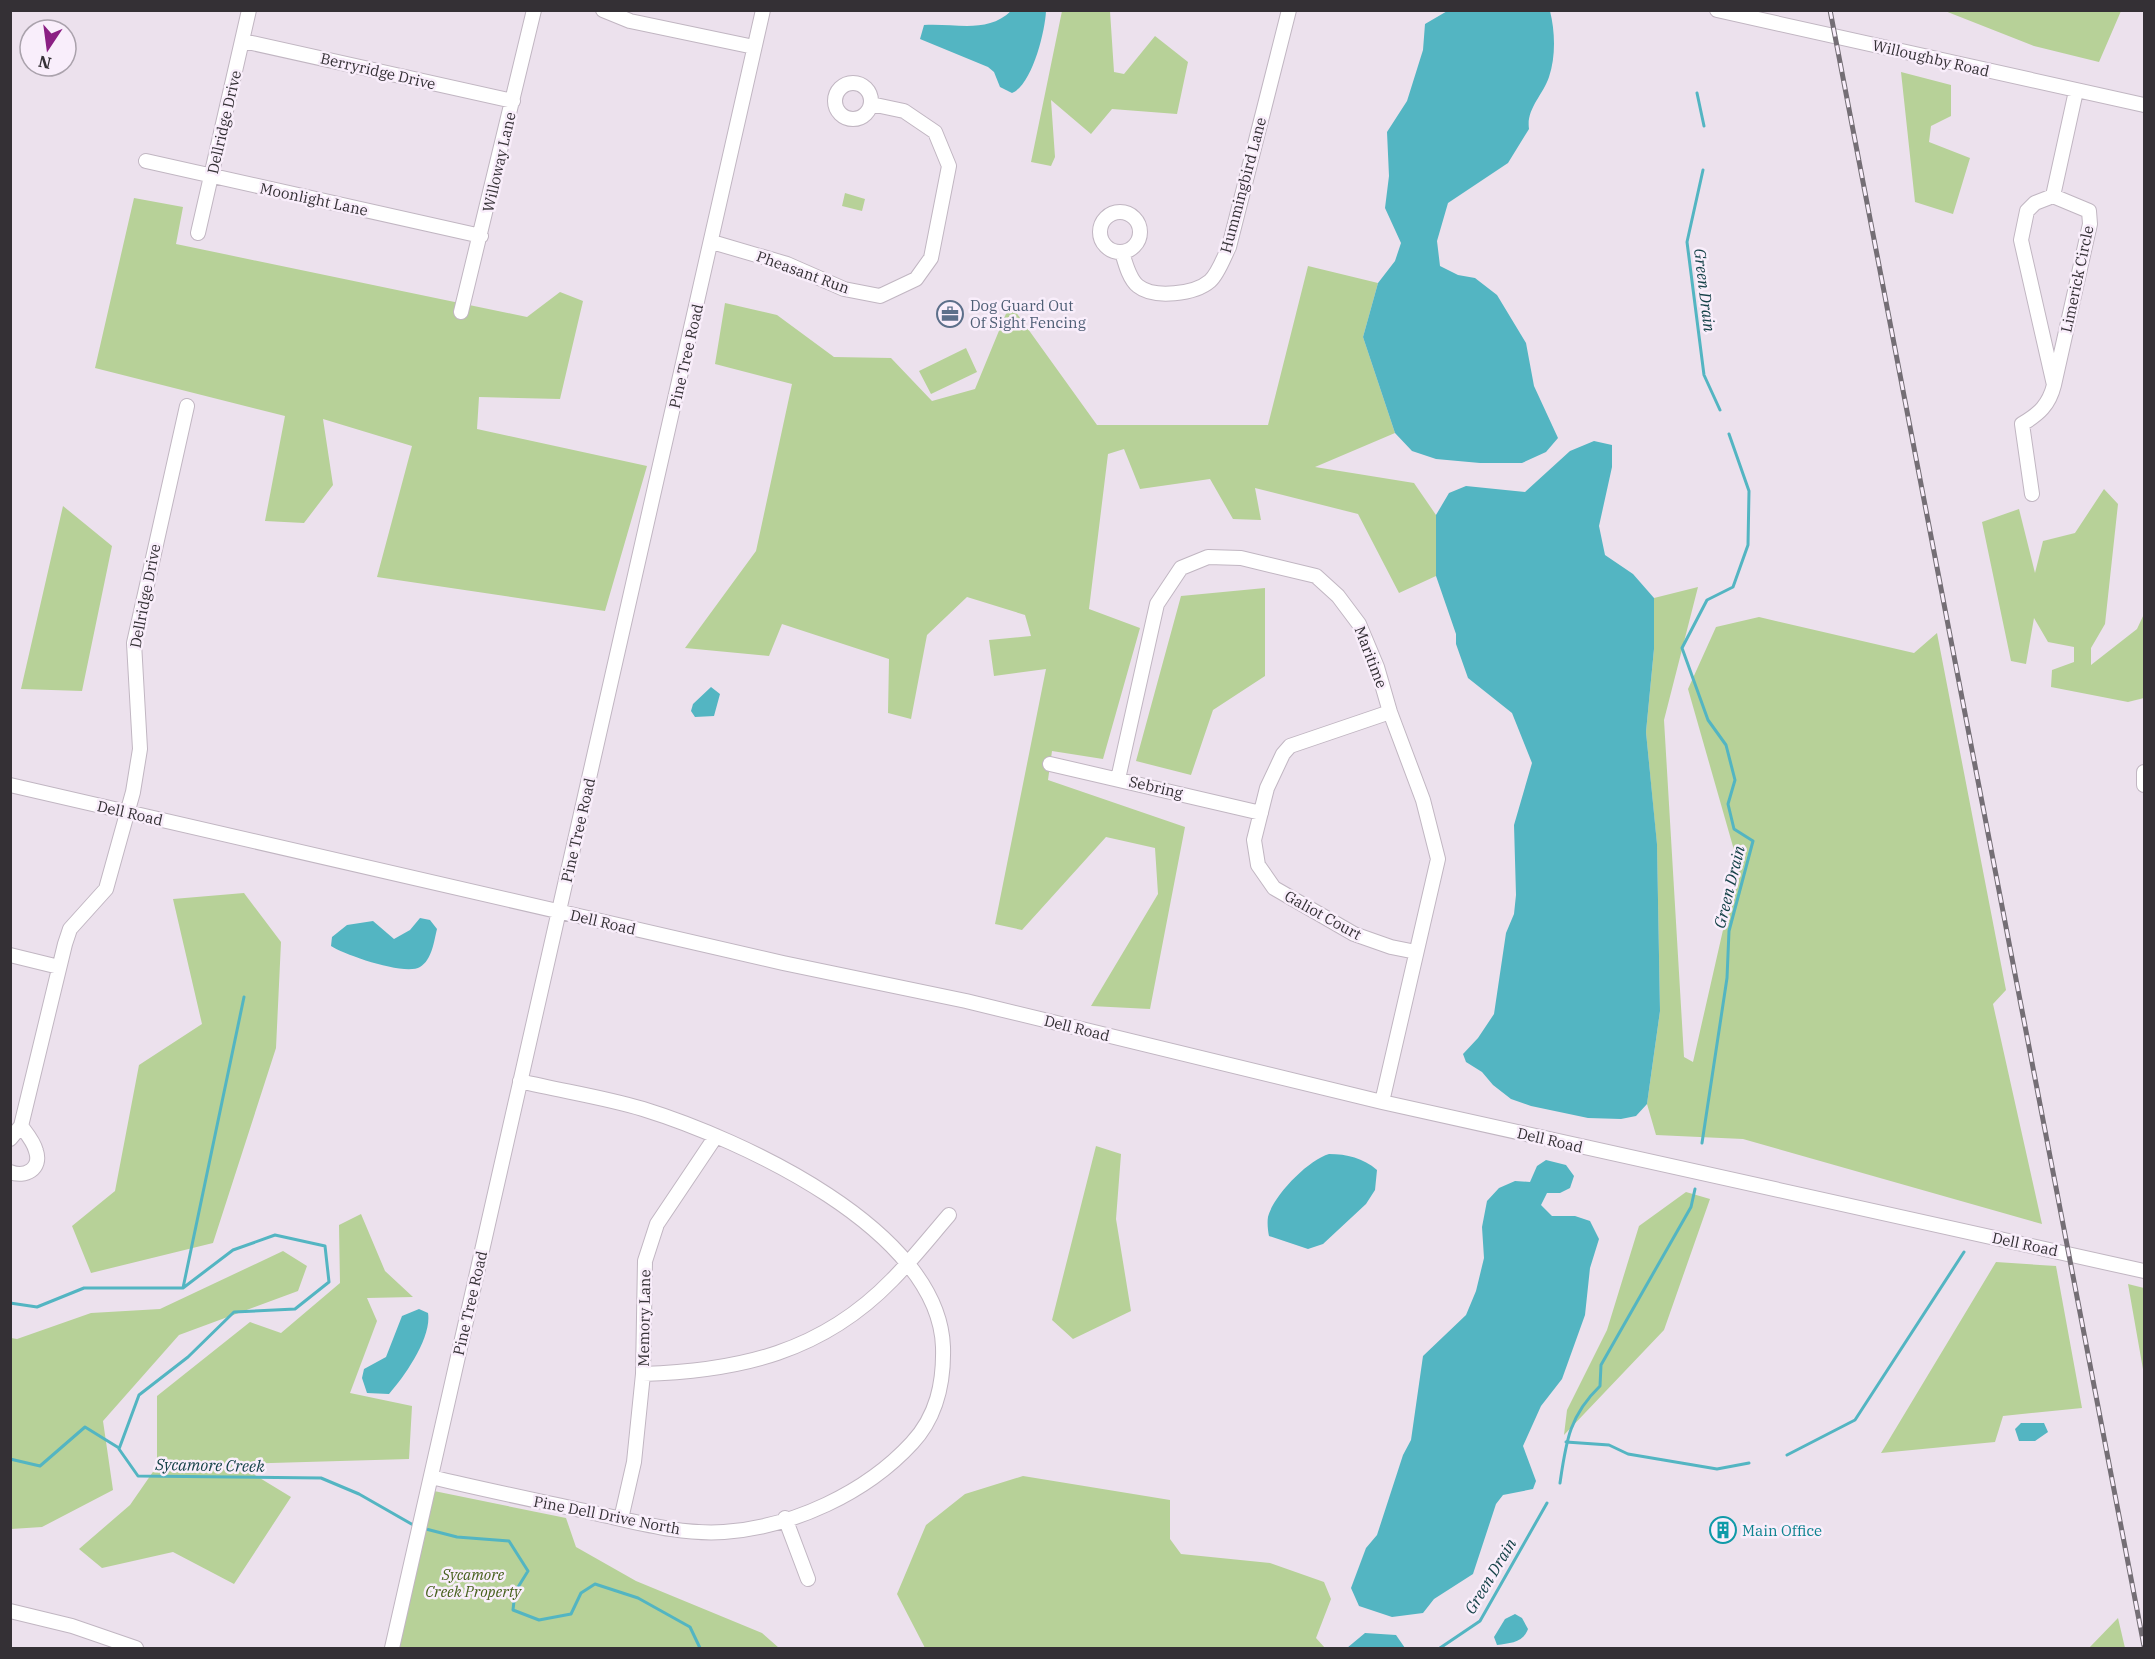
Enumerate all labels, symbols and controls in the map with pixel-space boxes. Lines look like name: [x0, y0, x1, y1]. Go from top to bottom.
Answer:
north arrow: [18, 18, 78, 78]
street label: Willoughby Road: [1871, 35, 1991, 81]
street label: Berryridge Drive: [318, 48, 438, 94]
text: N: [36, 51, 53, 74]
street label: Dellridge Drive: [203, 68, 245, 176]
street label: Willoway Lane: [478, 110, 520, 214]
street label: Hummingbird Lane: [1216, 115, 1270, 255]
street label: Moonlight Lane: [258, 178, 370, 220]
street label: Limerick Circle: [2056, 224, 2098, 334]
street label: Pheasant Run: [754, 246, 853, 298]
water label: Green Drain: [1690, 247, 1720, 333]
place label: Dog Guard Out Of Sight Fencing: [970, 296, 1086, 332]
office icon: Dog Guard Out Of Sight Fencing: [935, 299, 965, 329]
street label: Pine Tree Road: [665, 302, 707, 410]
street label: Dellridge Drive: [126, 542, 164, 650]
street label: Maritime: [1350, 623, 1392, 691]
street label: Sebring: [1127, 772, 1185, 802]
street label: Pine Tree Road: [557, 776, 599, 884]
street label: Dell Road: [95, 796, 165, 830]
water label: Green Drain: [1709, 844, 1749, 930]
street label: Galiot Court: [1281, 886, 1365, 944]
street label: Dell Road: [568, 905, 638, 939]
street label: Dell Road: [1042, 1011, 1112, 1045]
street label: Dell Road: [1515, 1123, 1585, 1157]
street label: Dell Road: [1990, 1228, 2060, 1260]
street label: Pine Tree Road: [449, 1249, 491, 1357]
street label: Memory Lane: [634, 1269, 654, 1367]
water label: Sycamore Creek: [154, 1454, 265, 1476]
street label: Pine Dell Drive North: [532, 1491, 682, 1539]
building icon: Main Office: [1708, 1515, 1738, 1545]
place label: Main Office: [1742, 1521, 1822, 1540]
water label: Green Drain: [1460, 1535, 1520, 1617]
park label: Sycamore Creek Property: [425, 1565, 522, 1601]

